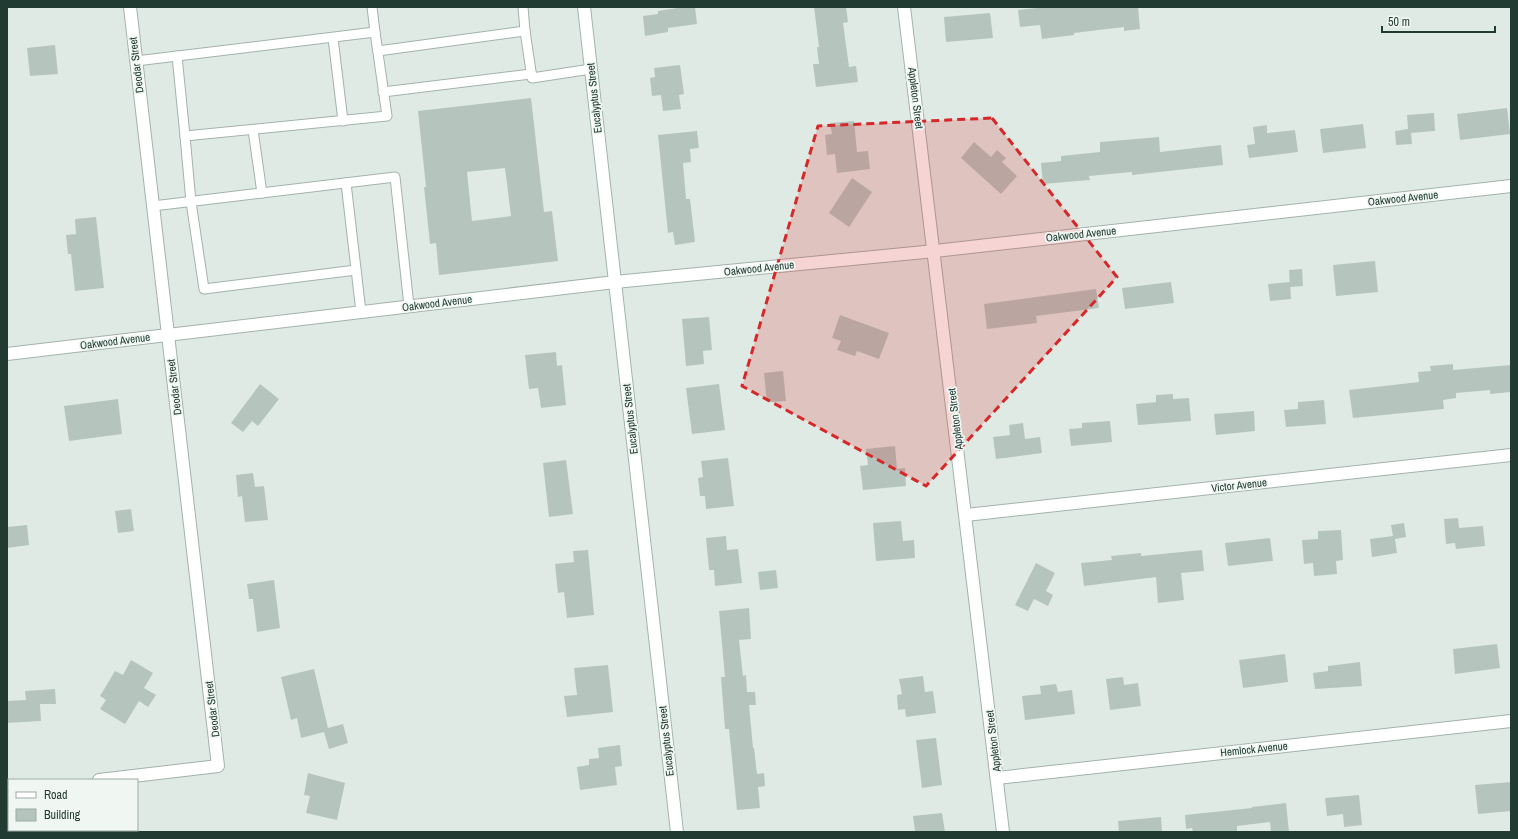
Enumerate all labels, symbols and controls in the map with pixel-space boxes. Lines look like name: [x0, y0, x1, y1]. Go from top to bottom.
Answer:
scale bar: [1382, 8, 1495, 34]
text: 50 m: [1388, 14, 1410, 30]
street label: Deodar Street: [126, 36, 146, 94]
street label: Eucalyptus Street: [583, 62, 605, 134]
street label: Appleton Street: [905, 65, 927, 130]
street label: Oakwood Avenue: [1367, 187, 1439, 209]
street label: Oakwood Avenue: [1045, 223, 1117, 245]
street label: Oakwood Avenue: [723, 257, 795, 279]
street label: Oakwood Avenue: [401, 292, 473, 314]
street label: Oakwood Avenue: [79, 330, 151, 352]
street label: Deodar Street: [164, 358, 184, 416]
street label: Eucalyptus Street: [619, 383, 641, 455]
street label: Appleton Street: [944, 387, 966, 452]
street label: Victor Avenue: [1210, 475, 1268, 495]
street label: Deodar Street: [202, 680, 222, 738]
street label: Eucalyptus Street: [655, 705, 677, 777]
street label: Appleton Street: [982, 709, 1004, 774]
street label: Hemlock Avenue: [1220, 739, 1288, 759]
legend: [8, 779, 138, 831]
text: Road: [44, 787, 68, 803]
text: Building: [44, 807, 81, 823]

